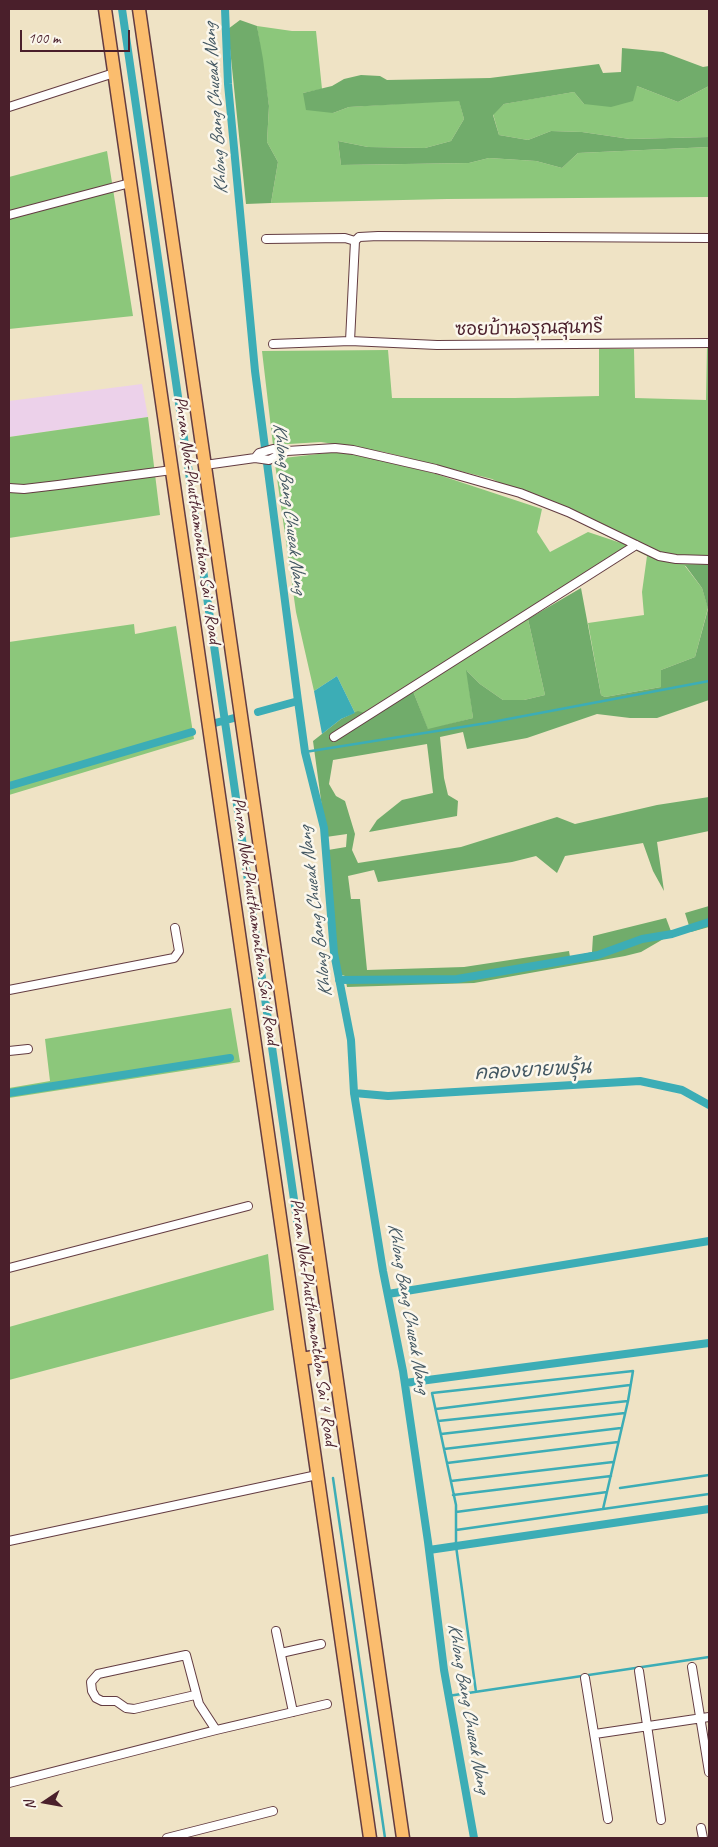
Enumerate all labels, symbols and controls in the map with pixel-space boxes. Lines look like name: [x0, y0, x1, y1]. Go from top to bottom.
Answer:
scale bar: [22, 20, 132, 52]
water label: Khlong Bang Chueak Nang: [199, 23, 233, 195]
text: 100 m: [28, 29, 60, 48]
street label: ซอยบ้านอรุณสุนทรี: [455, 317, 603, 341]
street label: Phran Nok-Phutthamonthon Sai 4 Road: [169, 395, 225, 645]
water label: Khlong Bang Chueak Nang: [267, 421, 311, 595]
street label: Phran Nok-Phutthamonthon Sai 4 Road: [227, 796, 283, 1046]
water label: Khlong Bang Chueak Nang: [294, 825, 338, 999]
water label: คลองยายพรุ้น: [474, 1057, 592, 1085]
street label: Phran Nok-Phutthamonthon Sai 4 Road: [285, 1197, 341, 1447]
water label: Khlong Bang Chueak Nang: [382, 1222, 434, 1394]
water label: Khlong Bang Chueak Nang: [442, 1622, 494, 1794]
north arrow: [20, 1777, 70, 1827]
text: N: [21, 1799, 39, 1811]

